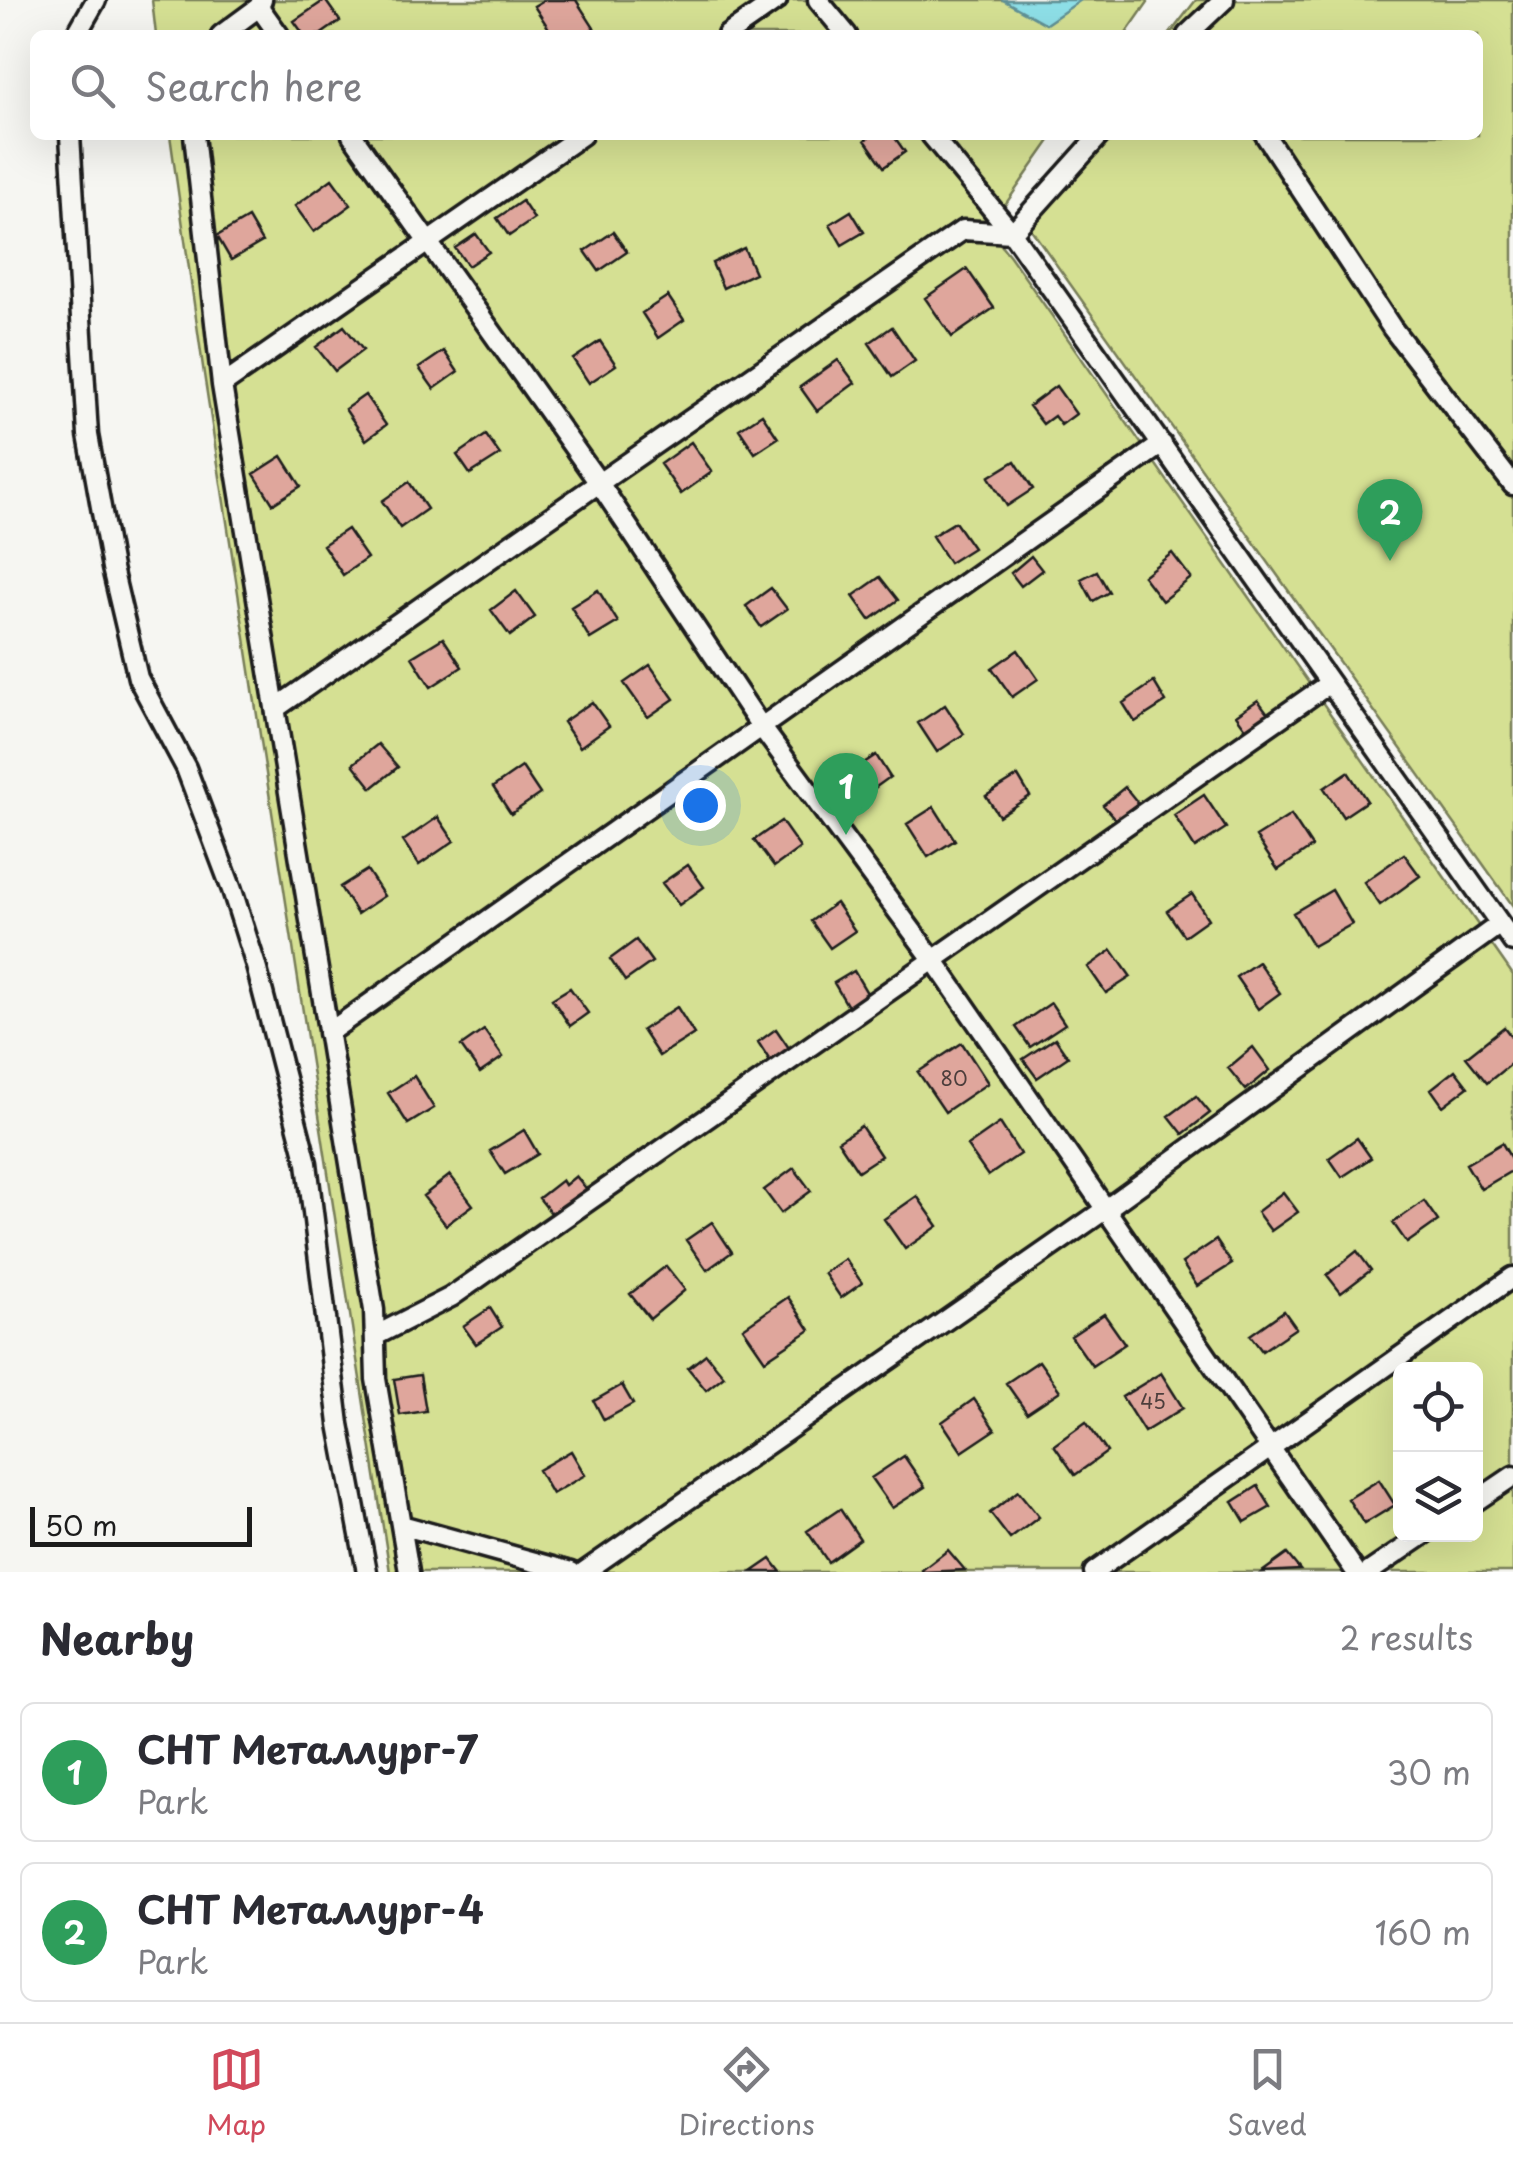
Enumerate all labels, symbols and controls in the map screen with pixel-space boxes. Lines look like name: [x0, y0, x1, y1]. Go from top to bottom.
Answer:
search box: [30, 30, 1483, 140]
text: Search here: [145, 57, 362, 114]
icon: search: [65, 58, 120, 113]
pin: 2: [1358, 478, 1422, 561]
pin: 1: [814, 752, 878, 835]
your location: [675, 780, 726, 831]
house number: 80: [940, 1063, 968, 1093]
map controls: [1393, 1362, 1483, 1542]
button: locate: [1393, 1362, 1483, 1452]
house number: 45: [1140, 1386, 1166, 1416]
button: layers: [1393, 1452, 1483, 1542]
scale bar: [30, 1502, 252, 1546]
text: 50 m: [45, 1503, 118, 1546]
text: Nearby: [40, 1606, 194, 1669]
text: 2 results: [1340, 1613, 1473, 1661]
text: СНТ Металлург-7: [137, 1720, 478, 1777]
text: 1: [67, 1748, 82, 1796]
text: 30 m: [1387, 1748, 1471, 1796]
text: Park: [137, 1777, 209, 1825]
text: СНТ Металлург-4: [137, 1880, 484, 1937]
text: 2: [63, 1908, 86, 1956]
text: 160 m: [1375, 1908, 1471, 1956]
text: Park: [137, 1937, 209, 1985]
tab: Map: [206, 2042, 266, 2145]
tab: Directions: [679, 2042, 815, 2145]
tab: Saved: [1227, 2042, 1307, 2145]

